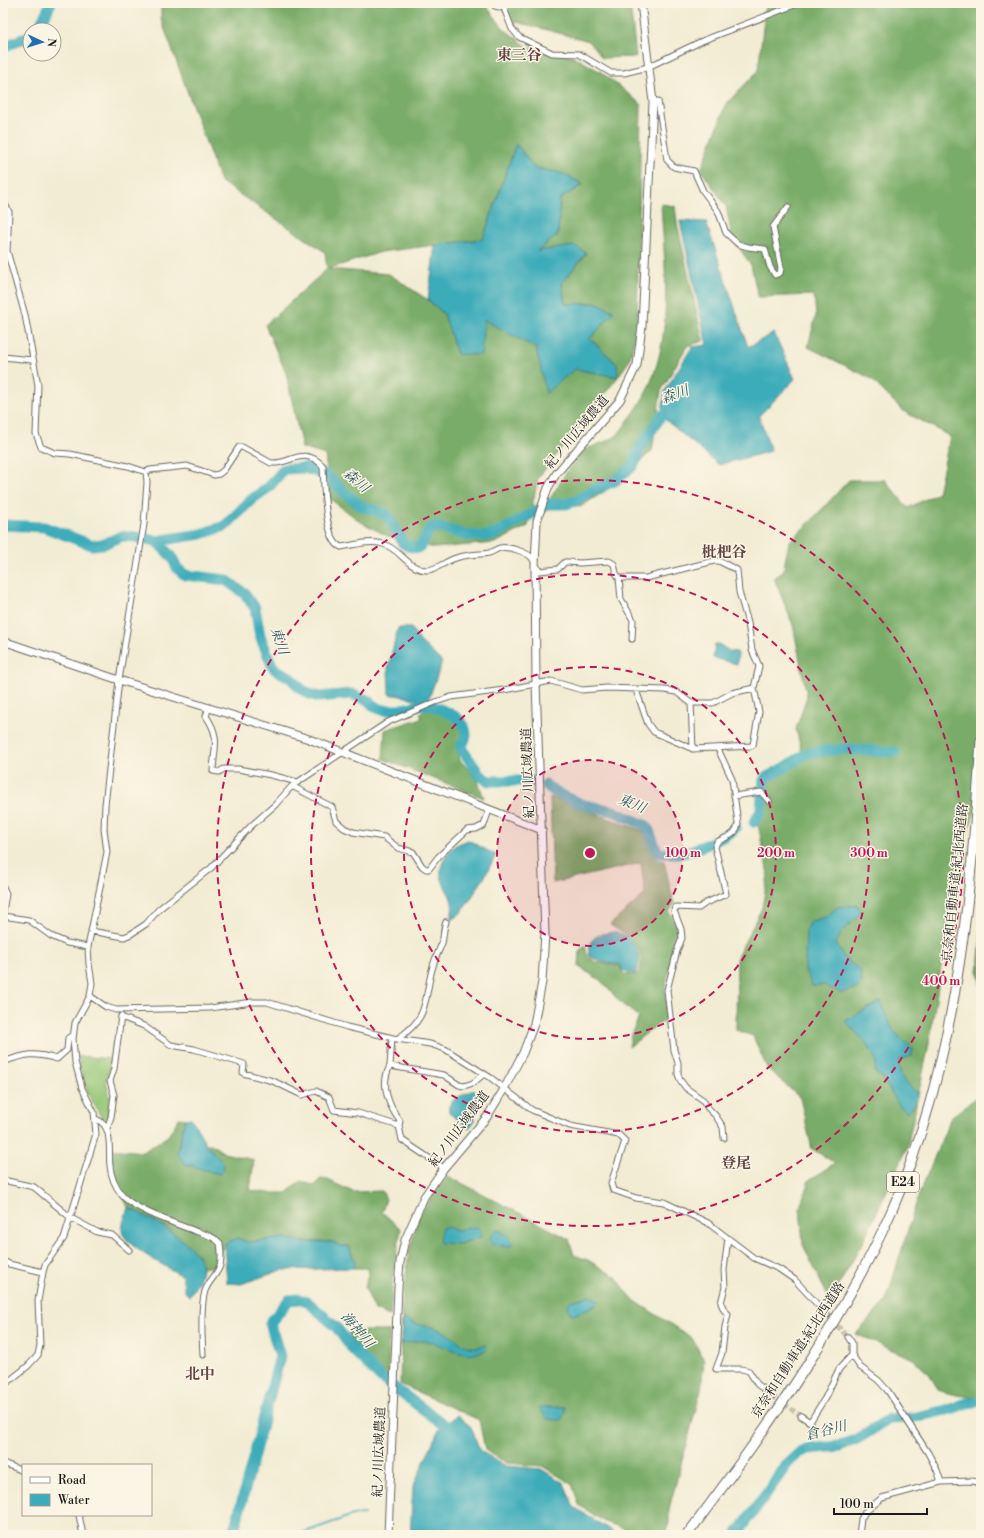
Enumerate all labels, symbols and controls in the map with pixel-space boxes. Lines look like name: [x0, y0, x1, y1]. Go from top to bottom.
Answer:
north arrow: [22, 22, 62, 62]
text: N: [44, 38, 58, 48]
district label: 東三谷: [496, 46, 542, 65]
water label: 森川: [659, 381, 693, 408]
street label: 紀ノ川広域農道: [542, 392, 612, 472]
water label: 森川: [340, 465, 374, 498]
district label: 枇杷谷: [701, 543, 747, 562]
water label: 東川: [266, 625, 293, 659]
street label: 紀ノ川広域農道: [518, 727, 538, 819]
water label: 東川: [616, 790, 650, 818]
street label: 京奈和自動車道;紀北西道路: [939, 803, 971, 963]
centre of rings: [583, 846, 597, 860]
text: 100 m: [665, 846, 701, 861]
text: 200 m: [757, 846, 795, 861]
text: 300 m: [850, 846, 888, 861]
text: 400 m: [922, 974, 960, 989]
street label: 紀ノ川広域農道: [425, 1088, 493, 1170]
district label: 登尾: [721, 1154, 751, 1173]
road number: E24: [887, 1172, 919, 1192]
street label: 京奈和自動車道;紀北西道路: [748, 1279, 848, 1421]
water label: 海神川: [336, 1308, 379, 1353]
district label: 北中: [185, 1365, 215, 1384]
street label: 紀ノ川広域農道: [369, 1406, 389, 1498]
water label: 倉谷川: [803, 1417, 850, 1445]
legend: [22, 1464, 152, 1516]
text: Road: [58, 1473, 86, 1488]
scale bar: [834, 1490, 927, 1516]
text: Water: [57, 1493, 90, 1508]
text: 100 m: [840, 1497, 874, 1512]

